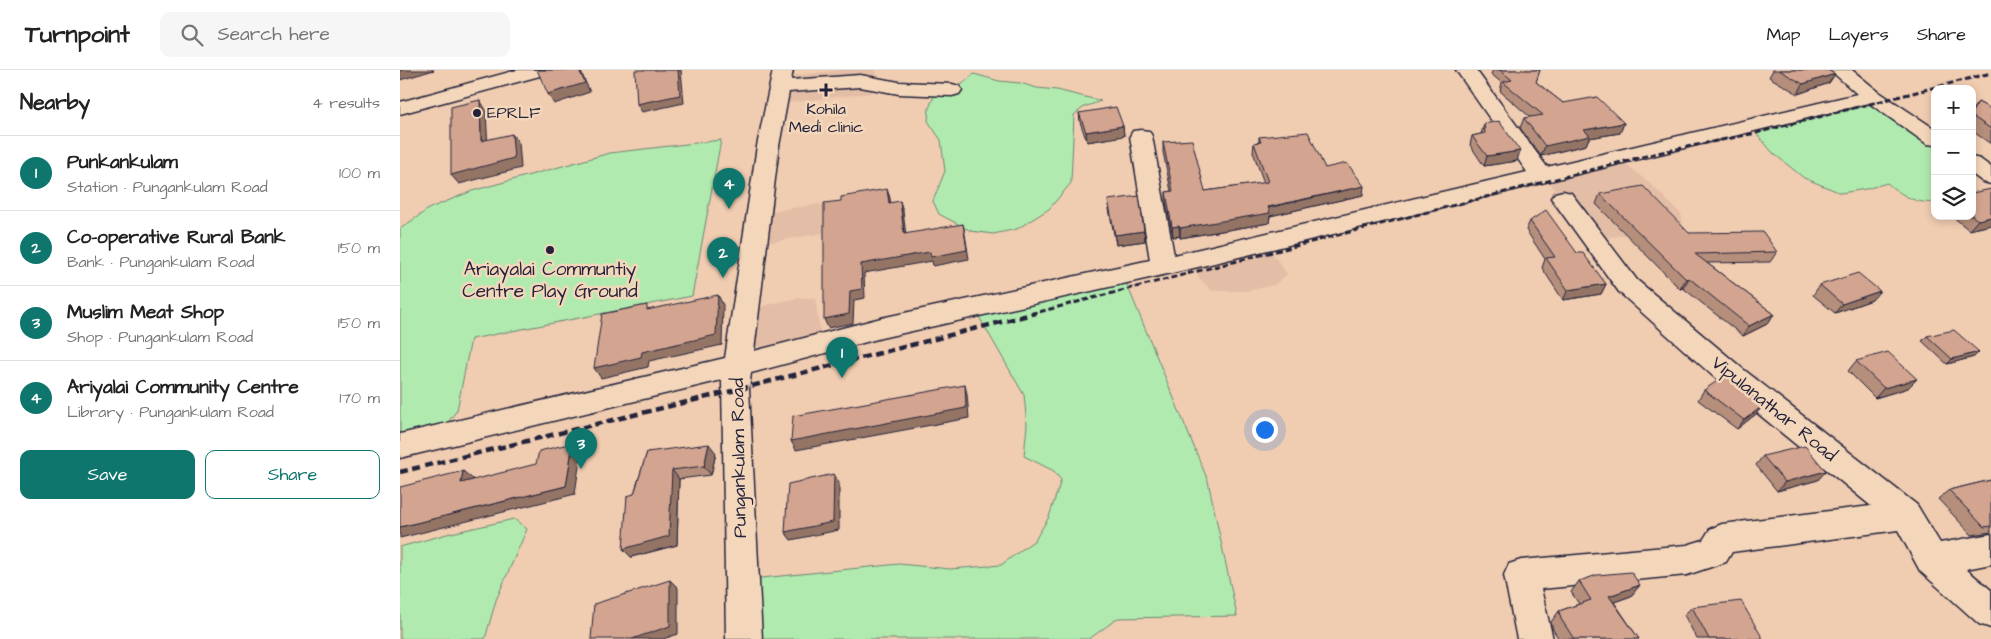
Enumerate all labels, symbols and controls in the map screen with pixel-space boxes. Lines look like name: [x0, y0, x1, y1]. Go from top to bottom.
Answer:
search box: [160, 12, 510, 57]
text: Turnpoint: [25, 18, 130, 52]
icon: search: [178, 21, 206, 49]
text: Search here: [218, 21, 330, 48]
text: Map: [1766, 22, 1800, 47]
text: Layers: [1828, 22, 1889, 47]
text: Share: [1917, 22, 1966, 47]
marker: Kohila Medi clinic: [819, 83, 833, 97]
map controls: [1931, 85, 1976, 220]
button: +: [1931, 85, 1976, 130]
text: Nearby: [20, 88, 90, 117]
text: 4 results: [312, 92, 380, 114]
place label: Kohila Medi clinic: [789, 98, 863, 138]
place label: EPRLF: [487, 102, 540, 124]
marker: EPRLF: [471, 107, 483, 119]
button: −: [1931, 130, 1976, 175]
text: Punkankulam: [67, 149, 178, 176]
text: 1: [35, 162, 37, 184]
text: 100 m: [339, 162, 380, 184]
pin: 4: [713, 168, 745, 209]
button: layers: [1931, 175, 1976, 220]
text: Station · Pungankulam Road: [67, 176, 268, 198]
text: Co-operative Rural Bank: [67, 224, 285, 251]
text: 2: [31, 237, 41, 259]
text: 150 m: [338, 237, 380, 259]
pin: 2: [707, 237, 739, 278]
marker: Ariayalai Communtiy Centre Play Ground: [544, 244, 556, 256]
text: Bank · Pungankulam Road: [67, 251, 254, 273]
place label: Ariayalai Communtiy Centre Play Ground: [462, 256, 638, 306]
text: Muslim Meat Shop: [67, 299, 224, 326]
text: 3: [32, 312, 40, 334]
text: 150 m: [338, 312, 380, 334]
text: Shop · Pungankulam Road: [67, 326, 253, 348]
pin: 1: [826, 337, 858, 378]
street label: Vipulanathar Road: [1705, 350, 1843, 469]
text: Ariyalai Community Centre: [67, 374, 299, 401]
street label: Pungankulam Road: [724, 377, 755, 538]
text: 4: [31, 387, 41, 409]
text: 170 m: [339, 387, 380, 409]
text: Library · Pungankulam Road: [67, 401, 274, 423]
your location: [1252, 417, 1278, 443]
pin: 3: [565, 428, 597, 469]
button: Save: [20, 450, 195, 499]
button: Share: [205, 450, 380, 499]

